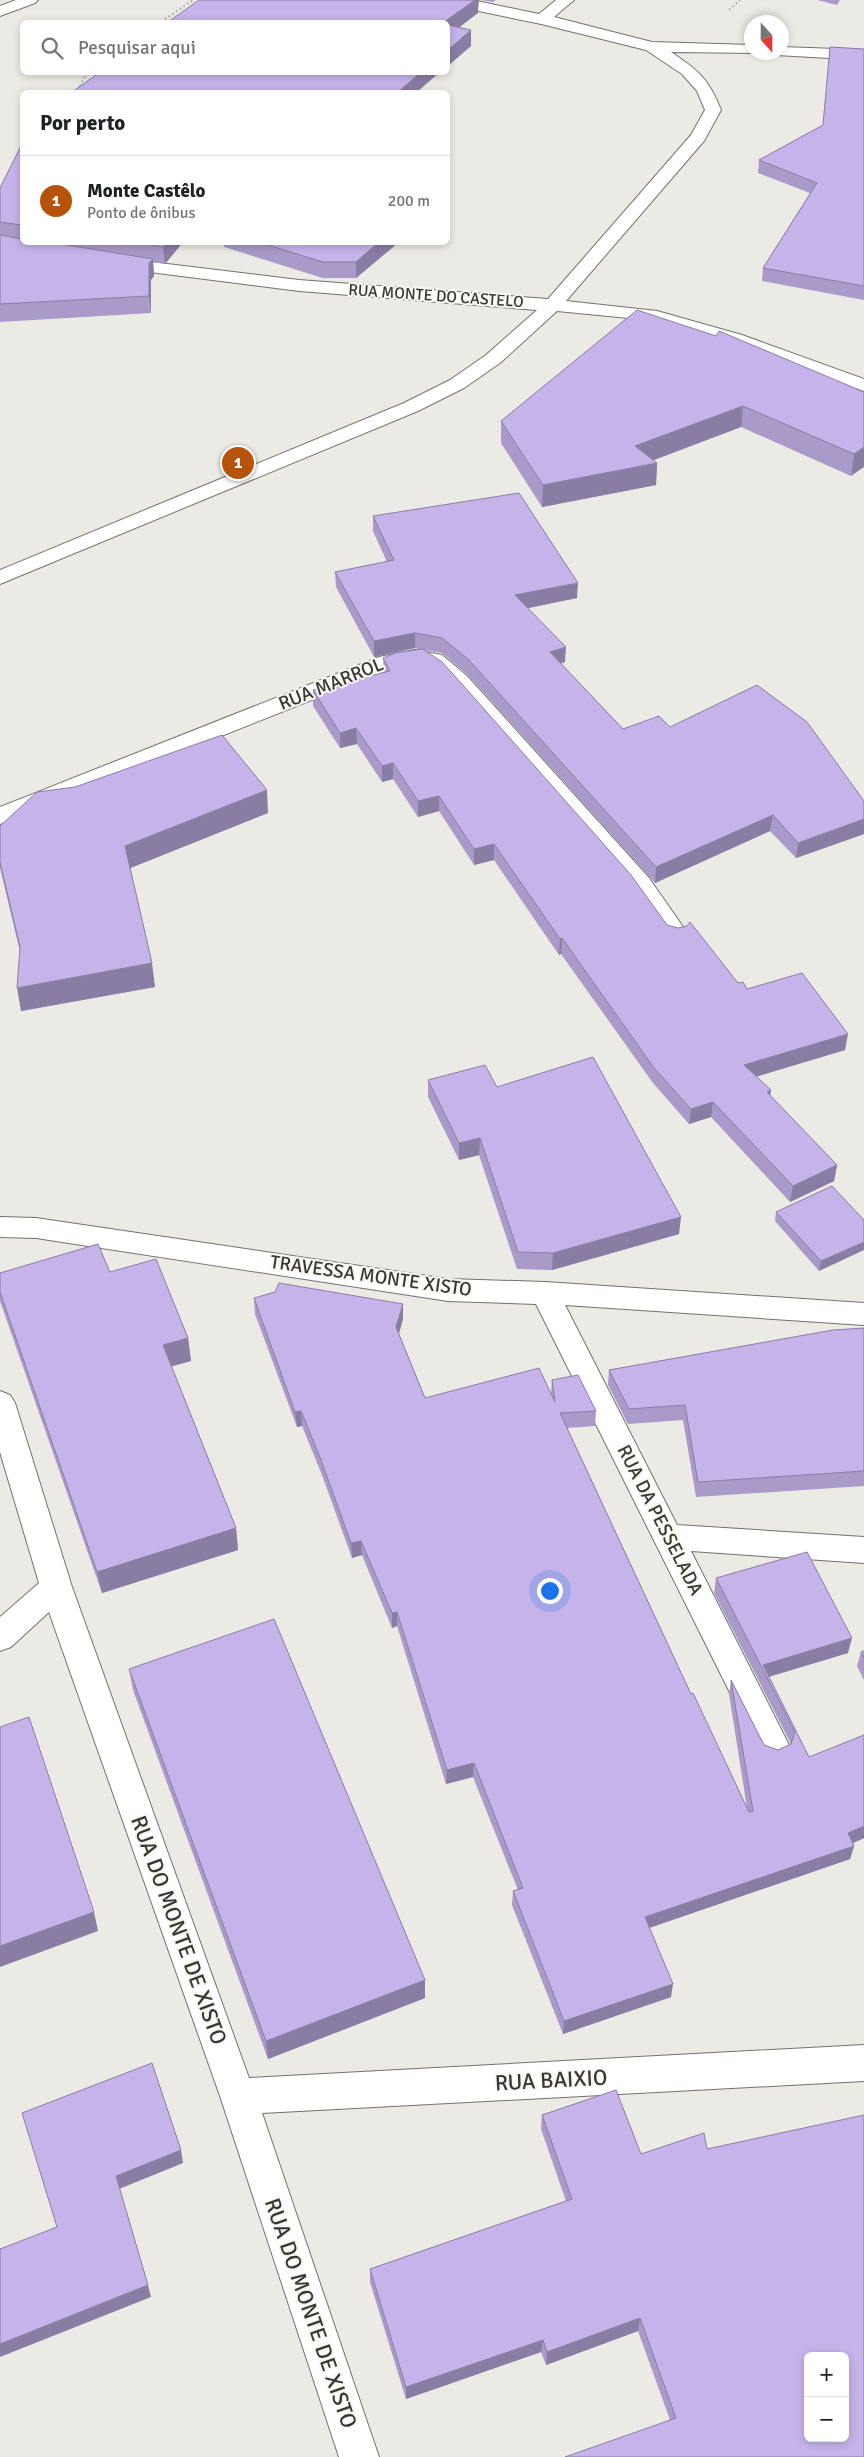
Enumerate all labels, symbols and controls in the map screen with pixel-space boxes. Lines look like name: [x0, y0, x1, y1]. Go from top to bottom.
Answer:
north arrow: [744, 15, 789, 60]
search box: [20, 20, 450, 75]
icon: search: [38, 34, 66, 62]
text: Pesquisar aqui: [78, 36, 196, 60]
text: Por perto: [40, 110, 125, 136]
text: Monte Castêlo: [87, 179, 206, 203]
text: 1: [52, 191, 60, 211]
text: 200 m: [388, 191, 430, 211]
text: Ponto de ônibus: [87, 203, 196, 223]
street label: RUA MONTE DO CASTELO: [348, 280, 524, 312]
pin: 1: [222, 444, 254, 482]
street label: RUA MARROL: [275, 652, 387, 716]
street label: TRAVESSA MONTE XISTO: [269, 1250, 473, 1302]
street label: RUA DA PESSELADA: [612, 1441, 708, 1600]
your location: [537, 1578, 563, 1604]
street label: RUA DO MONTE DE XISTO: [125, 1812, 233, 2048]
street label: RUA BAIXIO: [494, 2064, 608, 2096]
street label: RUA DO MONTE DE XISTO: [259, 2194, 363, 2432]
map controls: [804, 2352, 849, 2442]
button: +: [804, 2352, 849, 2397]
button: −: [804, 2397, 849, 2442]

